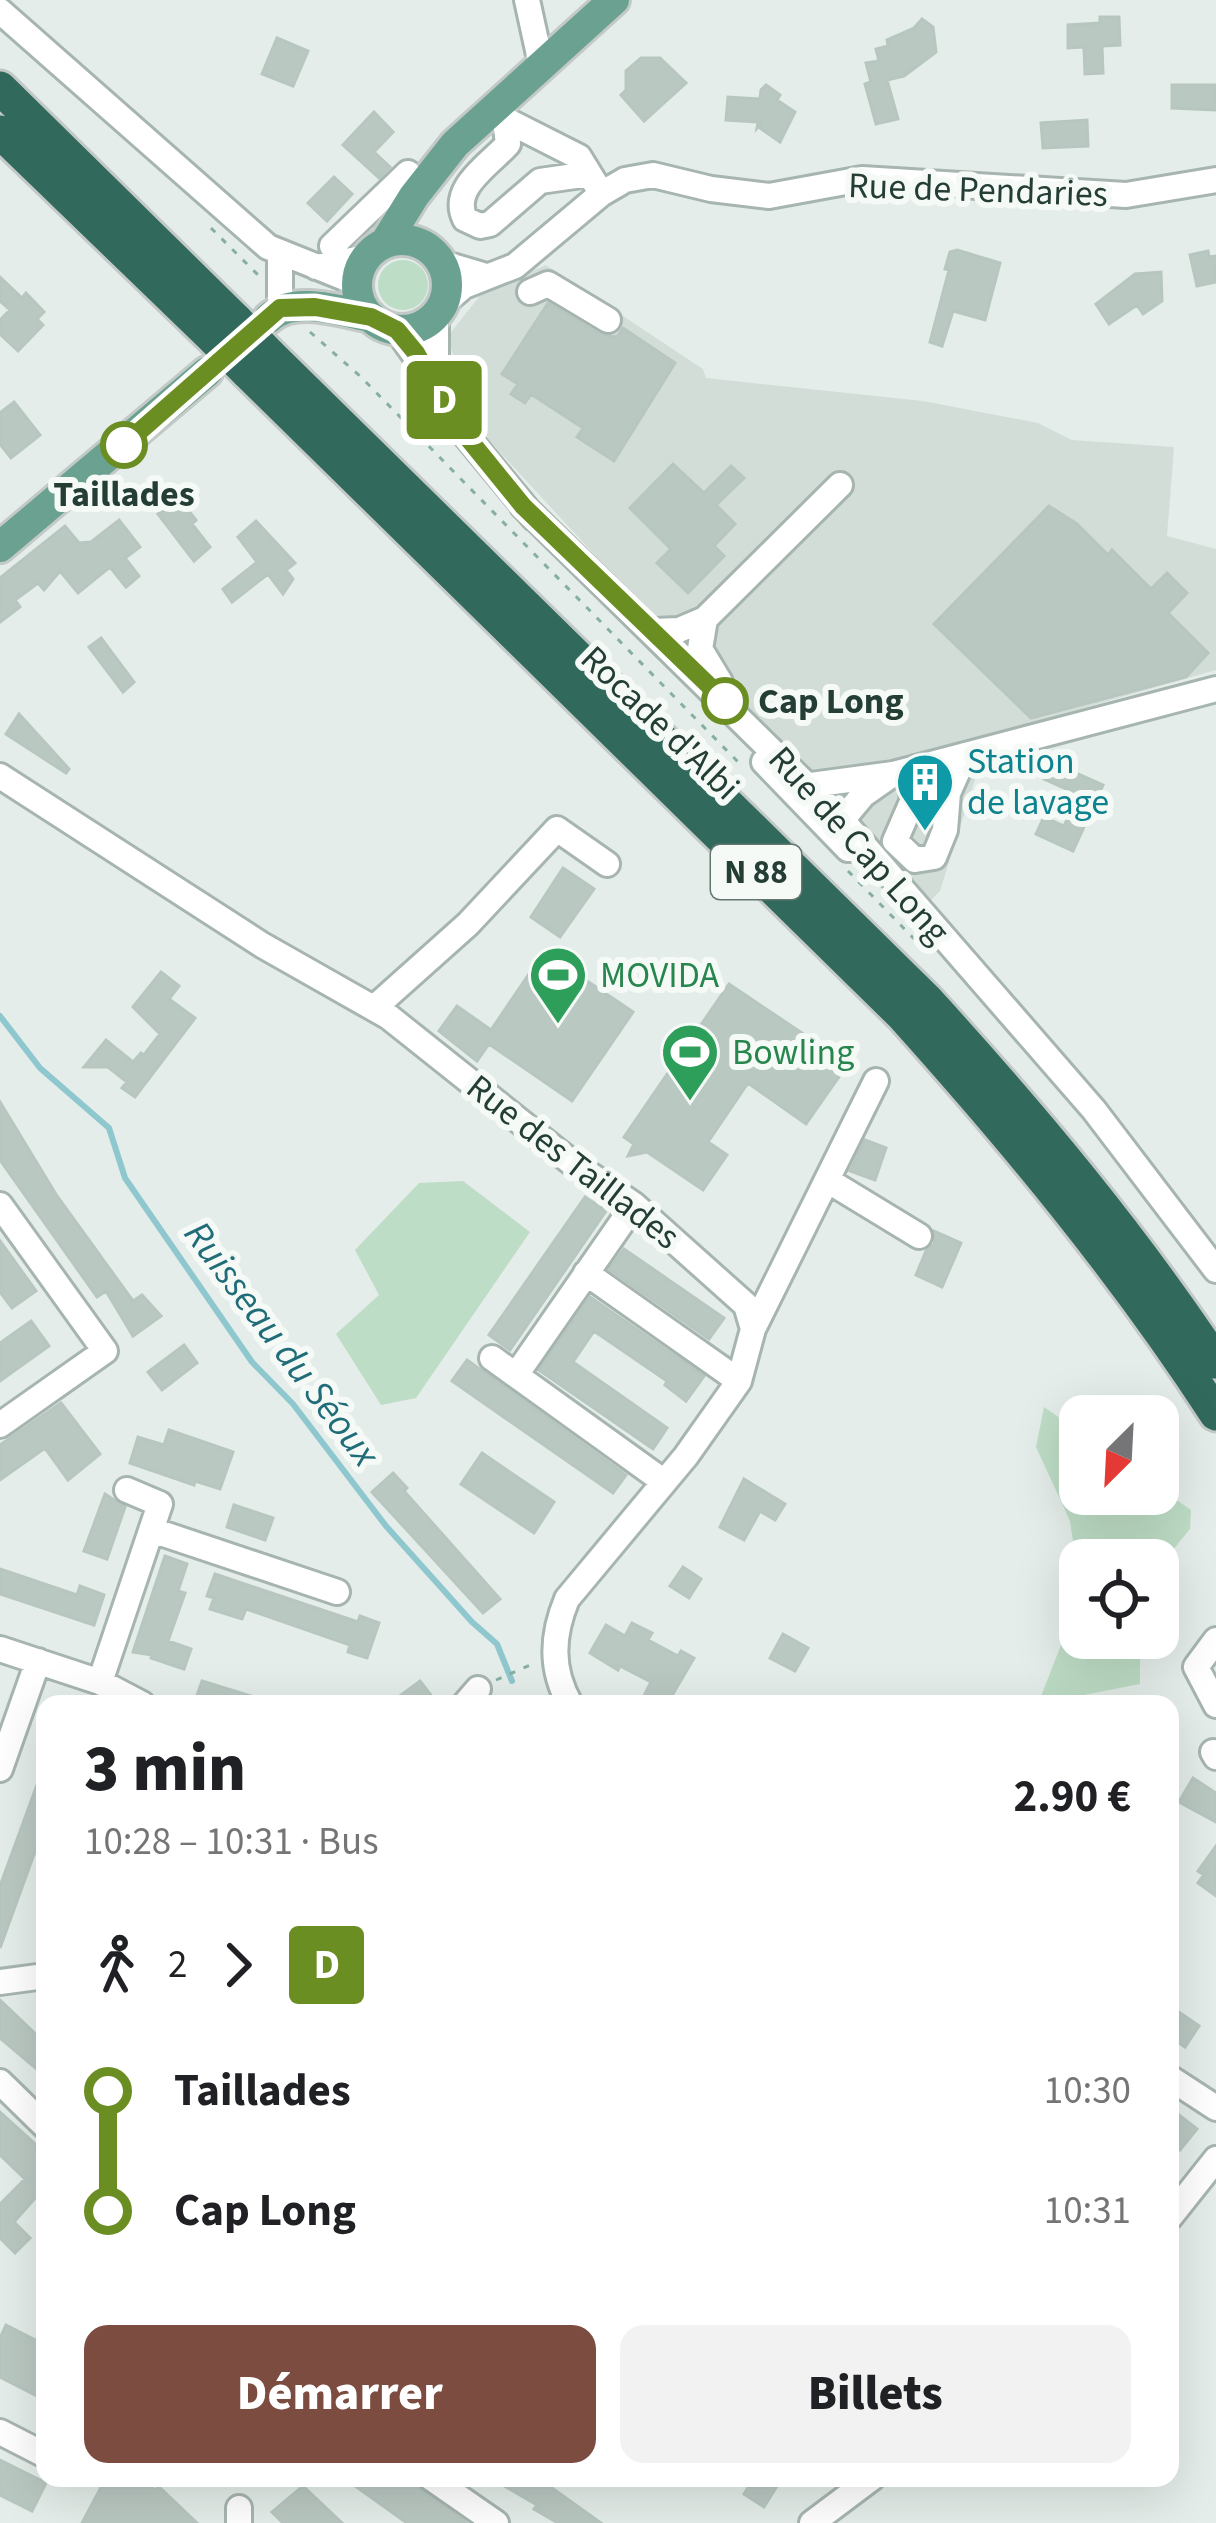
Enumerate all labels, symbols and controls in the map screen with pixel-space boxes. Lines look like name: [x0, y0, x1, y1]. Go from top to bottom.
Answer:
street label: Rue de Pendaries: [847, 160, 1109, 220]
line badge: D: [405, 361, 483, 439]
text: D: [431, 370, 457, 430]
marker: Taillades: [102, 423, 146, 467]
place label: Taillades: [53, 469, 195, 520]
street label: Rocade d'Albi: [569, 634, 751, 812]
place label: Cap Long: [758, 676, 904, 727]
marker: Cap Long: [703, 679, 747, 723]
street label: Rue de Cap Long: [756, 735, 962, 955]
place label: Station de lavage: [967, 736, 1109, 828]
building icon: Station de lavage: [894, 751, 956, 833]
road number: N 88: [711, 845, 801, 899]
sports icon: MOVIDA: [527, 944, 589, 1026]
place label: MOVIDA: [600, 950, 720, 1001]
sports icon: Bowling: [659, 1021, 721, 1103]
place label: Bowling: [732, 1027, 854, 1078]
street label: Rue des Taillades: [456, 1062, 690, 1262]
water label: Ruisseau du Séoux: [170, 1209, 394, 1480]
north arrow: [1059, 1395, 1179, 1515]
map controls: [1059, 1395, 1179, 1659]
button: locate: [1059, 1539, 1179, 1659]
text: 3 min: [84, 1722, 246, 1816]
text: 2.90 €: [1013, 1765, 1131, 1829]
text: 10:28 – 10:31 · Bus: [84, 1814, 379, 1870]
icon: walk: [84, 1932, 150, 1998]
icon: forward: [205, 1932, 271, 1998]
text: D: [313, 1935, 340, 1995]
text: 2: [168, 1937, 187, 1993]
text: Taillades: [174, 2059, 351, 2123]
text: 10:30: [1044, 2063, 1131, 2119]
text: Cap Long: [174, 2179, 356, 2243]
text: 10:31: [1044, 2183, 1131, 2239]
button: Démarrer: [84, 2325, 596, 2463]
button: Billets: [620, 2325, 1131, 2463]

